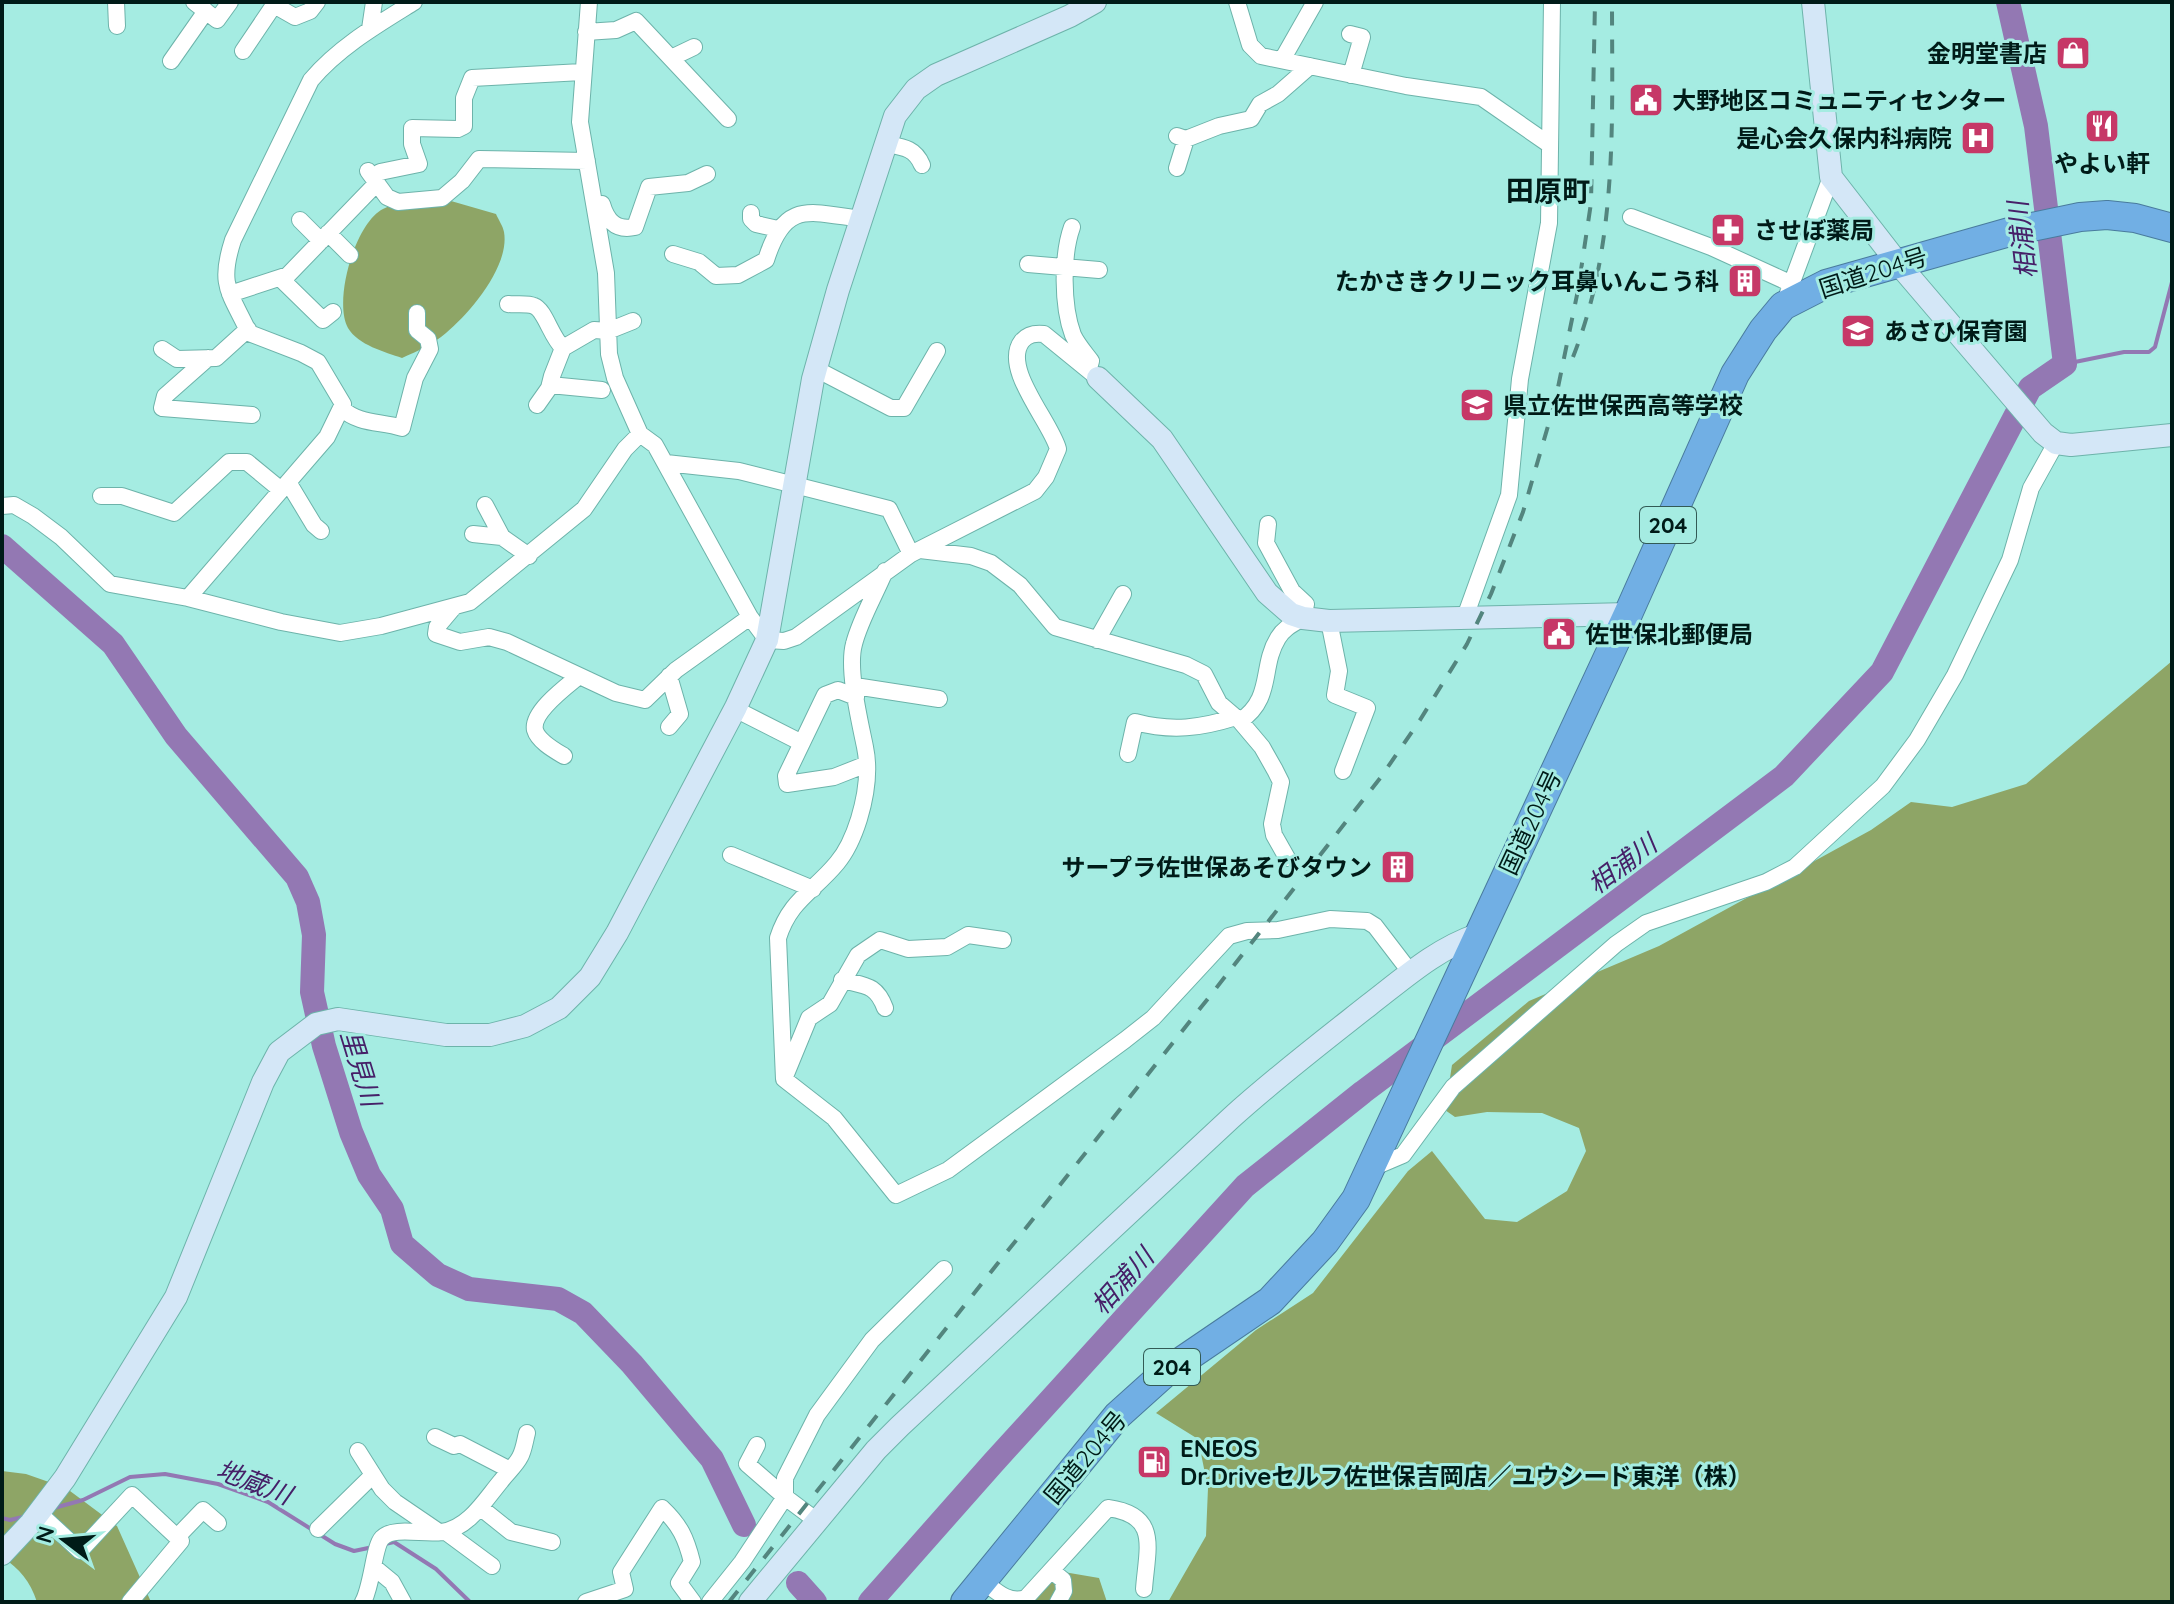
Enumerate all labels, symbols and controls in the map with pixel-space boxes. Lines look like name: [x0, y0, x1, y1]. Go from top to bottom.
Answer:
shop icon: 金明堂書店: [2054, 34, 2092, 72]
place label: 金明堂書店: [1927, 38, 2047, 68]
public building icon: 大野地区コミュニティセンター: [1627, 81, 1665, 119]
place label: 大野地区コミュニティセンター: [1672, 85, 2007, 115]
restaurant icon: やよい軒: [2083, 107, 2121, 145]
hospital icon: 是心会久保内科病院: [1959, 119, 1997, 157]
place label: 是心会久保内科病院: [1736, 123, 1952, 153]
place label: やよい軒: [2054, 148, 2150, 178]
district label: 田原町: [1506, 173, 1590, 208]
water label: 相浦川: [2001, 196, 2043, 281]
pharmacy icon: させぼ薬局: [1709, 211, 1747, 249]
place label: させぼ薬局: [1754, 215, 1874, 245]
street label: 国道204号: [1815, 240, 1931, 304]
building icon: たかさきクリニック耳鼻いんこう科: [1726, 262, 1764, 300]
place label: たかさきクリニック耳鼻いんこう科: [1335, 266, 1719, 296]
school or university icon: あさひ保育園: [1839, 312, 1877, 350]
place label: あさひ保育園: [1884, 316, 2028, 346]
school or university icon: 県立佐世保西高等学校: [1458, 386, 1496, 424]
place label: 県立佐世保西高等学校: [1503, 390, 1743, 420]
road number: 204: [1640, 507, 1696, 543]
public building icon: 佐世保北郵便局: [1540, 615, 1578, 653]
place label: 佐世保北郵便局: [1585, 619, 1753, 649]
street label: 国道204号: [1493, 765, 1567, 879]
water label: 相浦川: [1581, 826, 1665, 901]
building icon: サープラ佐世保あそびタウン: [1379, 848, 1417, 886]
place label: サープラ佐世保あそびタウン: [1061, 852, 1372, 882]
water label: 里見川: [334, 1026, 389, 1113]
water label: 相浦川: [1084, 1239, 1162, 1321]
road number: 204: [1144, 1349, 1200, 1385]
street label: 国道204号: [1037, 1404, 1133, 1510]
place label: ENEOS Dr.Driveセルフ佐世保吉岡店／ユウシード東洋（株）: [1180, 1433, 1751, 1491]
fuel station icon: ENEOS Dr.Driveセルフ佐世保吉岡店／ユウシード東洋（株）: [1135, 1443, 1173, 1481]
water label: 地蔵川: [212, 1453, 299, 1512]
north arrow: [24, 1500, 104, 1580]
text: N: [29, 1523, 60, 1546]

